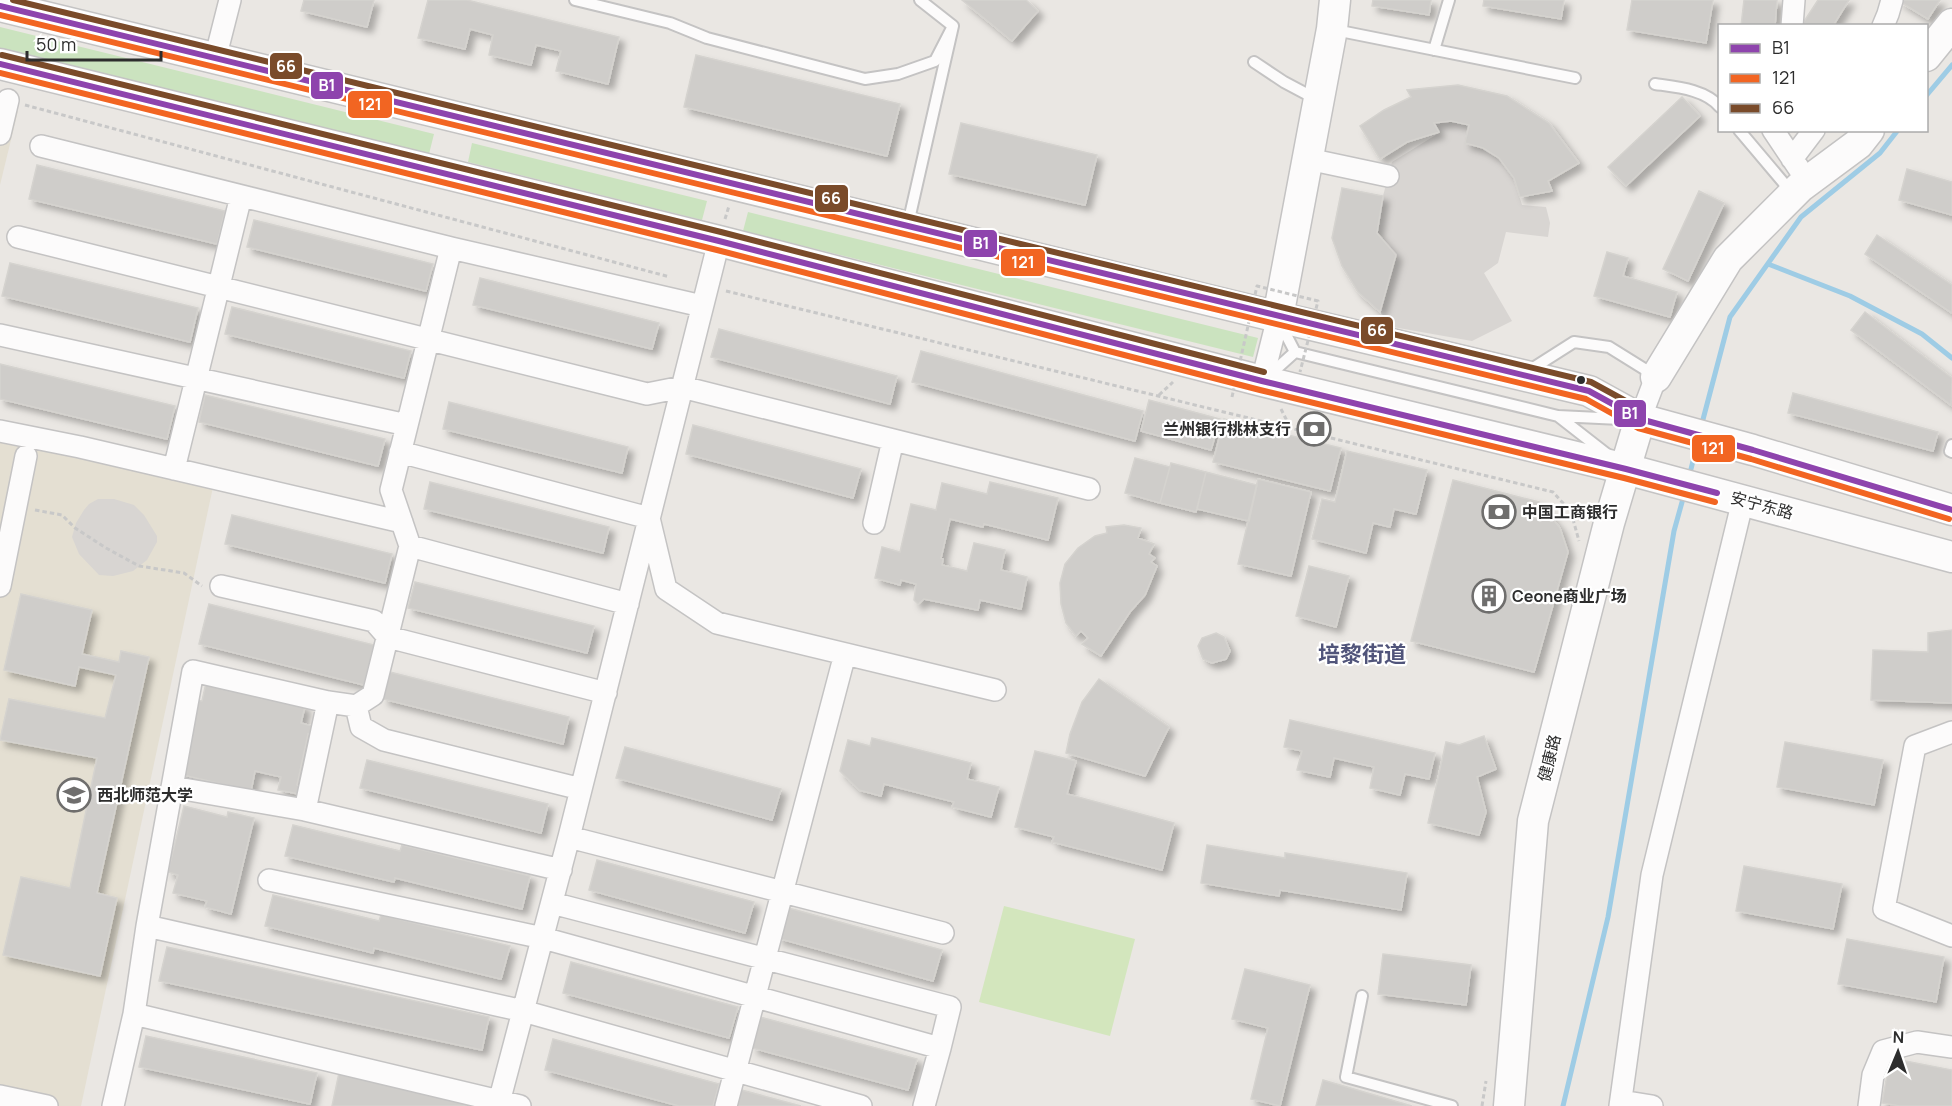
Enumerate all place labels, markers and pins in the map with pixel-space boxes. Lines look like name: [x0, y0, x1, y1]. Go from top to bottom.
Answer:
unlabelled marker: [1575, 374, 1587, 386]
bank icon: 兰州银行桃林支行: [1296, 411, 1332, 447]
place label: 兰州银行桃林支行: [1163, 418, 1291, 440]
bank icon: 中国工商银行: [1481, 494, 1517, 530]
place label: 中国工商银行: [1522, 501, 1618, 523]
building icon: Ceone商业广场: [1471, 578, 1507, 614]
place label: Ceone商业广场: [1512, 585, 1627, 607]
school or university icon: 西北师范大学: [56, 777, 92, 813]
place label: 西北师范大学: [97, 784, 193, 806]

